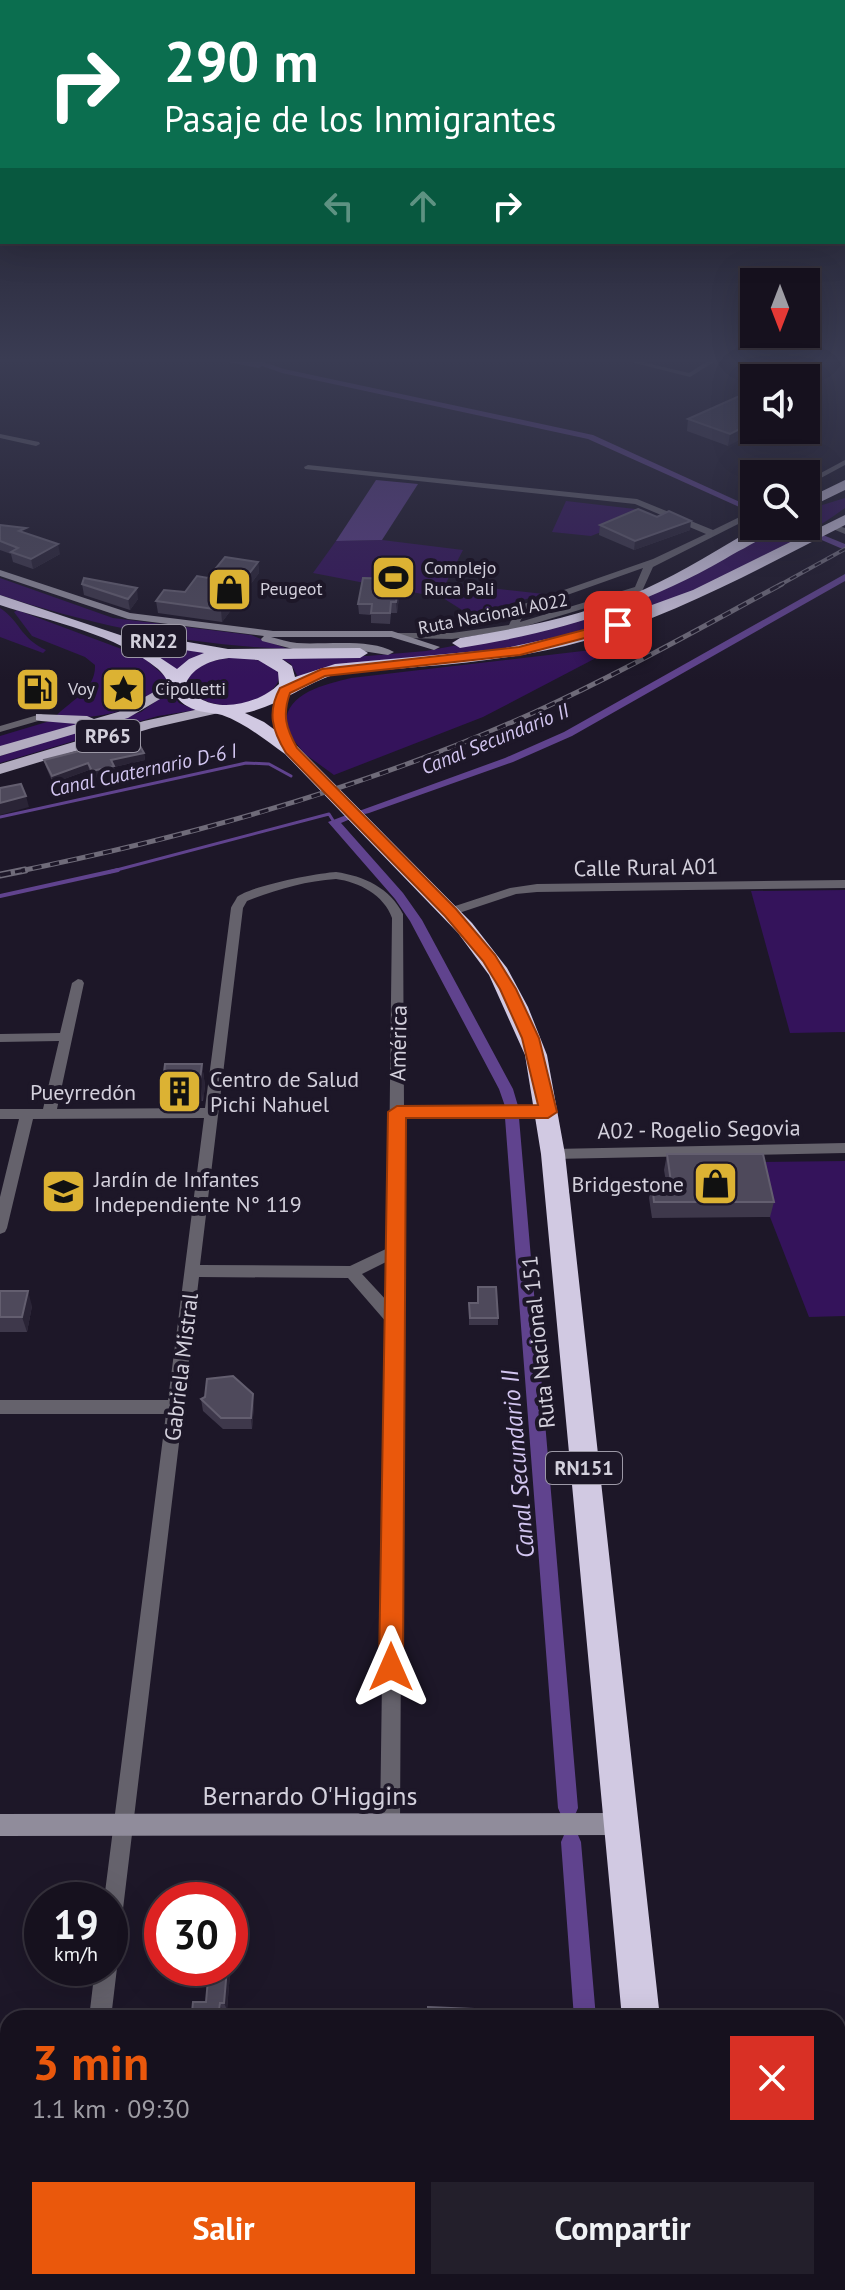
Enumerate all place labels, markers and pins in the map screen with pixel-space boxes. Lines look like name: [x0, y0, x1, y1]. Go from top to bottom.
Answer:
sports icon: Complejo Ruca Pali: [369, 554, 417, 602]
place label: Complejo Ruca Pali: [424, 556, 497, 600]
shop icon: Peugeot: [205, 565, 253, 613]
place label: Peugeot: [260, 577, 323, 600]
pin: [584, 591, 652, 659]
fuel station icon: Voy: [13, 665, 61, 713]
place icon: Cipolletti: [100, 665, 148, 713]
place label: Voy: [67, 677, 96, 700]
place label: Cipolletti: [155, 677, 226, 700]
place label: Centro de Salud Pichi Nahuel: [210, 1065, 359, 1118]
building icon: Centro de Salud Pichi Nahuel: [155, 1068, 203, 1116]
shop icon: Bridgestone: [691, 1160, 739, 1208]
place label: Jardín de Infantes Independiente N° 119: [93, 1165, 302, 1218]
school or university icon: Jardín de Infantes Independiente N° 119: [39, 1168, 87, 1216]
place label: Bridgestone: [571, 1170, 684, 1198]

